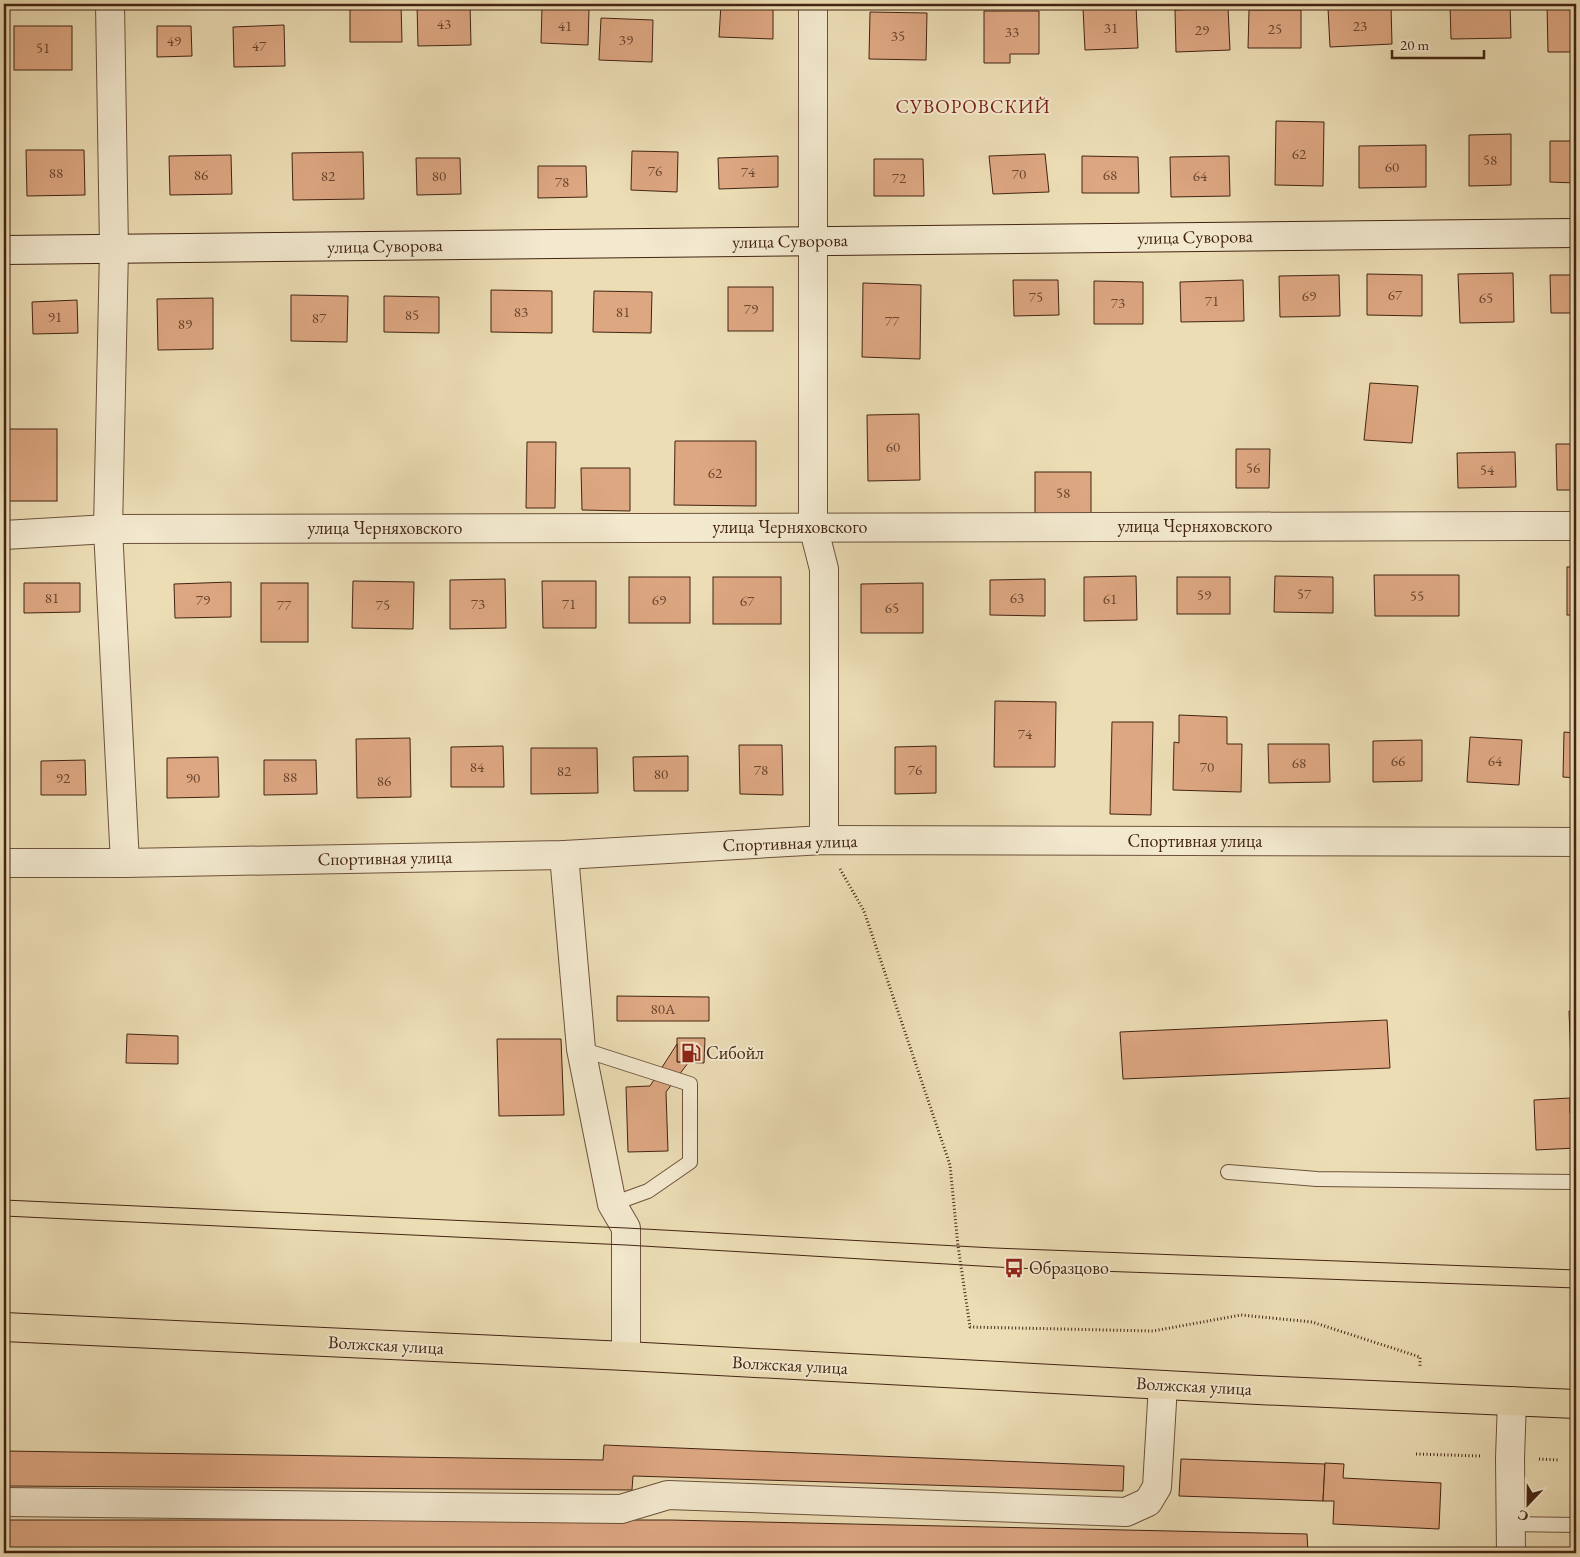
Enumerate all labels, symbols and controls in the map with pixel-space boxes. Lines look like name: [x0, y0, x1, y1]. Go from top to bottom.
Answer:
house number: 43: [437, 14, 451, 33]
house number: 41: [558, 16, 572, 35]
house number: 23: [1353, 16, 1367, 35]
house number: 31: [1104, 18, 1118, 37]
house number: 25: [1268, 19, 1282, 38]
house number: 29: [1195, 20, 1209, 39]
house number: 33: [1005, 22, 1019, 41]
house number: 35: [891, 26, 905, 45]
scale bar: [1392, 28, 1485, 60]
house number: 39: [619, 30, 633, 49]
house number: 49: [167, 31, 181, 50]
text: 20 m: [1400, 35, 1429, 54]
house number: 47: [252, 36, 267, 55]
house number: 51: [36, 38, 50, 57]
district label: СУВОРОВСКИЙ: [896, 94, 1050, 119]
house number: 62: [1292, 144, 1307, 163]
house number: 58: [1483, 150, 1497, 169]
house number: 60: [1385, 157, 1399, 176]
house number: 76: [648, 161, 662, 180]
house number: 74: [741, 162, 756, 181]
house number: 88: [49, 163, 63, 182]
house number: 70: [1012, 164, 1026, 183]
house number: 86: [194, 165, 208, 184]
house number: 68: [1103, 165, 1117, 184]
house number: 82: [321, 166, 336, 185]
house number: 80: [432, 166, 446, 185]
house number: 64: [1193, 166, 1208, 185]
house number: 72: [892, 168, 907, 187]
house number: 78: [555, 172, 569, 191]
street label: улица Суворова: [1137, 224, 1254, 249]
street label: улица Суворова: [732, 228, 849, 253]
street label: улица Суворова: [327, 233, 444, 258]
house number: 67: [1388, 285, 1403, 304]
house number: 69: [1302, 286, 1316, 305]
house number: 75: [1029, 287, 1043, 306]
house number: 65: [1479, 288, 1493, 307]
house number: 71: [1205, 291, 1219, 310]
house number: 73: [1111, 293, 1125, 312]
house number: 79: [744, 299, 758, 318]
house number: 83: [514, 302, 528, 321]
house number: 81: [616, 302, 630, 321]
house number: 85: [405, 305, 419, 324]
house number: 91: [48, 307, 62, 326]
house number: 87: [312, 308, 327, 327]
house number: 77: [885, 311, 900, 330]
house number: 89: [178, 314, 192, 333]
house number: 60: [886, 437, 900, 456]
house number: 56: [1246, 458, 1260, 477]
house number: 54: [1480, 460, 1495, 479]
house number: 62: [708, 463, 723, 482]
house number: 58: [1056, 483, 1070, 502]
street label: улица Черняховского: [1118, 514, 1273, 537]
street label: улица Черняховского: [713, 515, 868, 538]
street label: улица Черняховского: [308, 516, 463, 539]
house number: 57: [1297, 584, 1312, 603]
house number: 59: [1197, 585, 1211, 604]
house number: 55: [1410, 586, 1424, 605]
house number: 81: [45, 588, 59, 607]
house number: 63: [1010, 588, 1024, 607]
house number: 61: [1103, 589, 1117, 608]
house number: 79: [196, 590, 210, 609]
house number: 69: [652, 590, 666, 609]
house number: 67: [740, 591, 755, 610]
house number: 73: [471, 594, 485, 613]
house number: 71: [562, 594, 576, 613]
house number: 77: [277, 595, 292, 614]
house number: 75: [376, 595, 390, 614]
house number: 65: [885, 598, 899, 617]
house number: 74: [1018, 724, 1033, 743]
house number: 66: [1391, 751, 1405, 770]
house number: 64: [1488, 751, 1503, 770]
house number: 68: [1292, 753, 1306, 772]
house number: 84: [470, 757, 485, 776]
house number: 70: [1200, 757, 1214, 776]
house number: 78: [754, 760, 768, 779]
house number: 76: [908, 760, 922, 779]
house number: 82: [557, 761, 572, 780]
house number: 80: [654, 764, 668, 783]
house number: 88: [283, 767, 297, 786]
house number: 92: [56, 768, 71, 787]
house number: 90: [186, 768, 200, 787]
house number: 86: [377, 771, 391, 790]
street label: Спортивная улица: [722, 829, 859, 856]
street label: Спортивная улица: [1128, 829, 1263, 852]
street label: Спортивная улица: [317, 845, 453, 870]
house number: 80А: [651, 999, 676, 1018]
place label: Сибойл: [706, 1041, 764, 1064]
fuel station icon: Сибойл: [680, 1042, 702, 1064]
place label: Образцово: [1029, 1256, 1109, 1279]
bus stop icon: Образцово: [1003, 1257, 1025, 1279]
street label: Волжская улица: [327, 1330, 445, 1359]
street label: Волжская улица: [731, 1350, 849, 1379]
street label: Волжская улица: [1135, 1371, 1253, 1400]
north arrow: [1502, 1480, 1552, 1530]
text: С: [1515, 1506, 1531, 1526]

